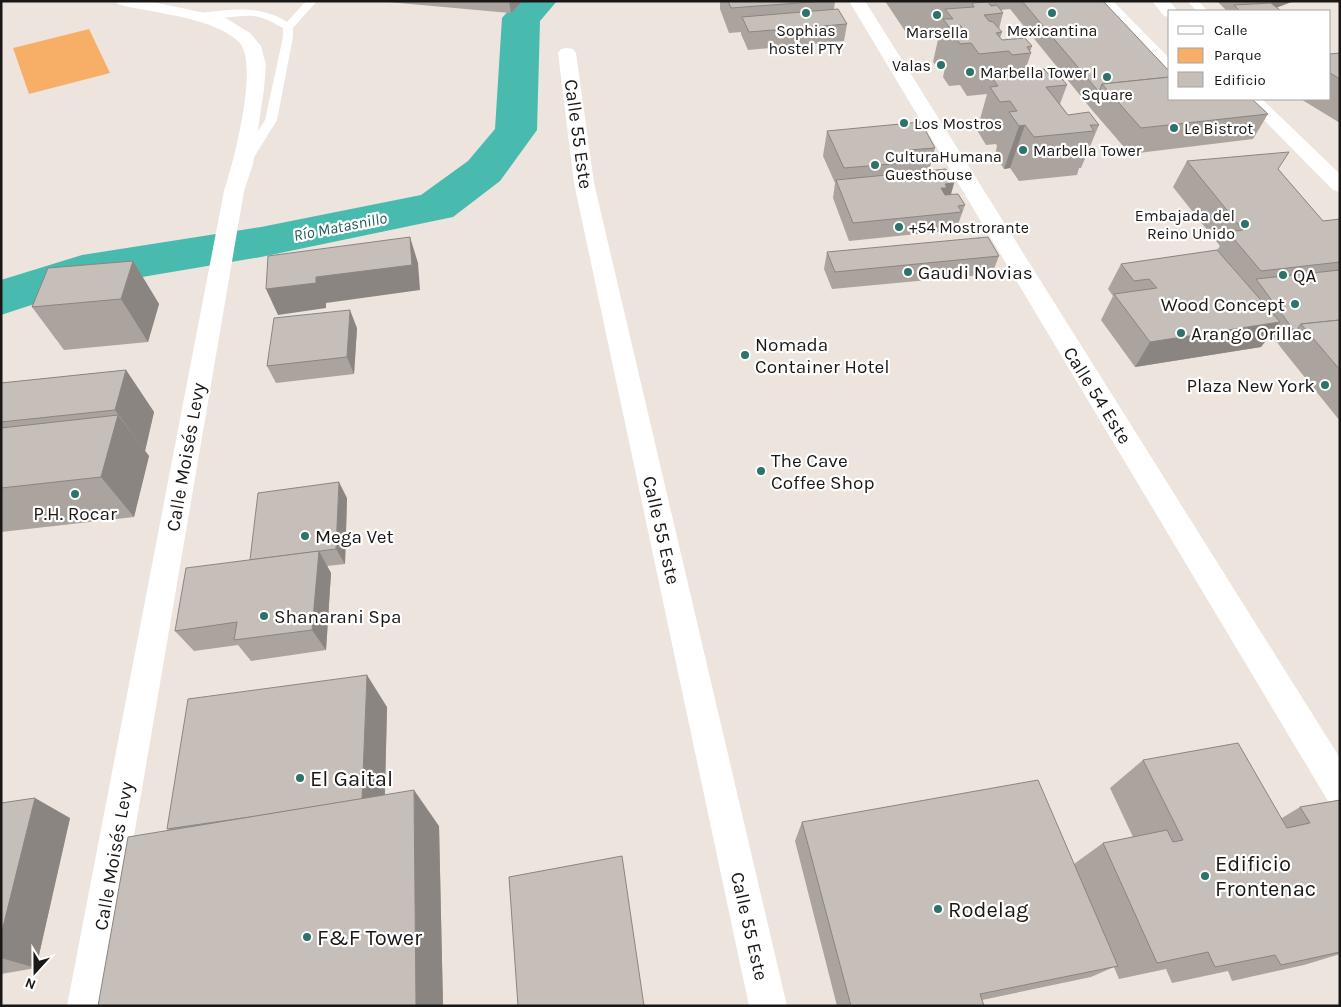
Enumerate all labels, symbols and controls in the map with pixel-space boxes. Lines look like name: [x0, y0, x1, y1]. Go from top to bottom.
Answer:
marker: Sophias hostel PTY: [800, 7, 812, 19]
marker: Mexicantina: [1046, 7, 1058, 19]
marker: Marsella: [931, 9, 943, 21]
legend: [1168, 10, 1331, 100]
place label: Sophias hostel PTY: [769, 21, 844, 58]
place label: Mexicantina: [1007, 21, 1097, 40]
text: Calle: [1214, 21, 1248, 39]
place label: Marsella: [906, 23, 968, 42]
text: Parque: [1214, 46, 1262, 64]
place label: Valas: [892, 56, 931, 75]
marker: Valas: [935, 59, 947, 71]
place label: Marbella Tower I: [980, 63, 1097, 82]
marker: Marbella Tower I: [964, 66, 976, 78]
marker: Square: [1101, 71, 1113, 83]
text: Edificio: [1214, 71, 1266, 89]
street label: Calle 55 Este: [559, 78, 597, 190]
place label: Square: [1081, 85, 1133, 104]
place label: Los Mostros: [914, 114, 1002, 133]
marker: Los Mostros: [898, 117, 910, 129]
place label: Le Bistrot: [1184, 119, 1253, 138]
marker: Le Bistrot: [1168, 122, 1180, 134]
place label: Marbella Tower: [1033, 141, 1142, 160]
marker: Marbella Tower: [1017, 144, 1029, 156]
place label: CulturaHumana Guesthouse: [885, 147, 1002, 184]
marker: CulturaHumana Guesthouse: [869, 159, 881, 171]
place label: Embajada del Reino Unido: [1135, 206, 1235, 243]
water label: Río Matasnillo: [292, 208, 388, 245]
place label: +54 Mostrorante: [909, 218, 1029, 237]
marker: Embajada del Reino Unido: [1239, 218, 1251, 230]
marker: +54 Mostrorante: [893, 221, 905, 233]
place label: Gaudi Novias: [918, 262, 1033, 284]
place label: QA: [1293, 265, 1316, 287]
marker: Gaudi Novias: [902, 266, 914, 278]
marker: QA: [1277, 269, 1289, 281]
place label: Wood Concept: [1161, 294, 1285, 316]
marker: Wood Concept: [1289, 298, 1301, 310]
place label: Arango Orillac: [1191, 323, 1312, 345]
marker: Arango Orillac: [1175, 327, 1187, 339]
place label: Nomada Container Hotel: [755, 334, 890, 378]
street label: Calle 54 Este: [1059, 343, 1136, 448]
marker: Nomada Container Hotel: [739, 349, 751, 361]
place label: Plaza New York: [1187, 375, 1315, 397]
marker: Plaza New York: [1319, 379, 1331, 391]
street label: Calle Moisés Levy: [162, 381, 210, 533]
place label: The Cave Coffee Shop: [771, 450, 875, 494]
marker: The Cave Coffee Shop: [755, 465, 767, 477]
street label: Calle 55 Este: [638, 474, 684, 587]
marker: P.H. Rocar: [69, 488, 81, 500]
place label: P.H. Rocar: [33, 503, 117, 525]
place label: Mega Vet: [315, 526, 394, 548]
marker: Mega Vet: [299, 530, 311, 542]
place label: Shanarani Spa: [274, 606, 401, 628]
marker: Shanarani Spa: [258, 610, 270, 622]
place label: El Gaital: [310, 766, 393, 792]
marker: El Gaital: [294, 772, 306, 784]
street label: Calle Moisés Levy: [90, 780, 138, 932]
place label: Edificio Frontenac: [1215, 851, 1316, 902]
street label: Calle 55 Este: [726, 870, 772, 983]
marker: Edificio Frontenac: [1199, 870, 1211, 882]
place label: Rodelag: [948, 897, 1029, 923]
marker: Rodelag: [932, 903, 944, 915]
place label: F&F Tower: [317, 925, 422, 951]
marker: F&F Tower: [301, 931, 313, 943]
north arrow: [10, 947, 60, 997]
text: N: [23, 974, 38, 993]

